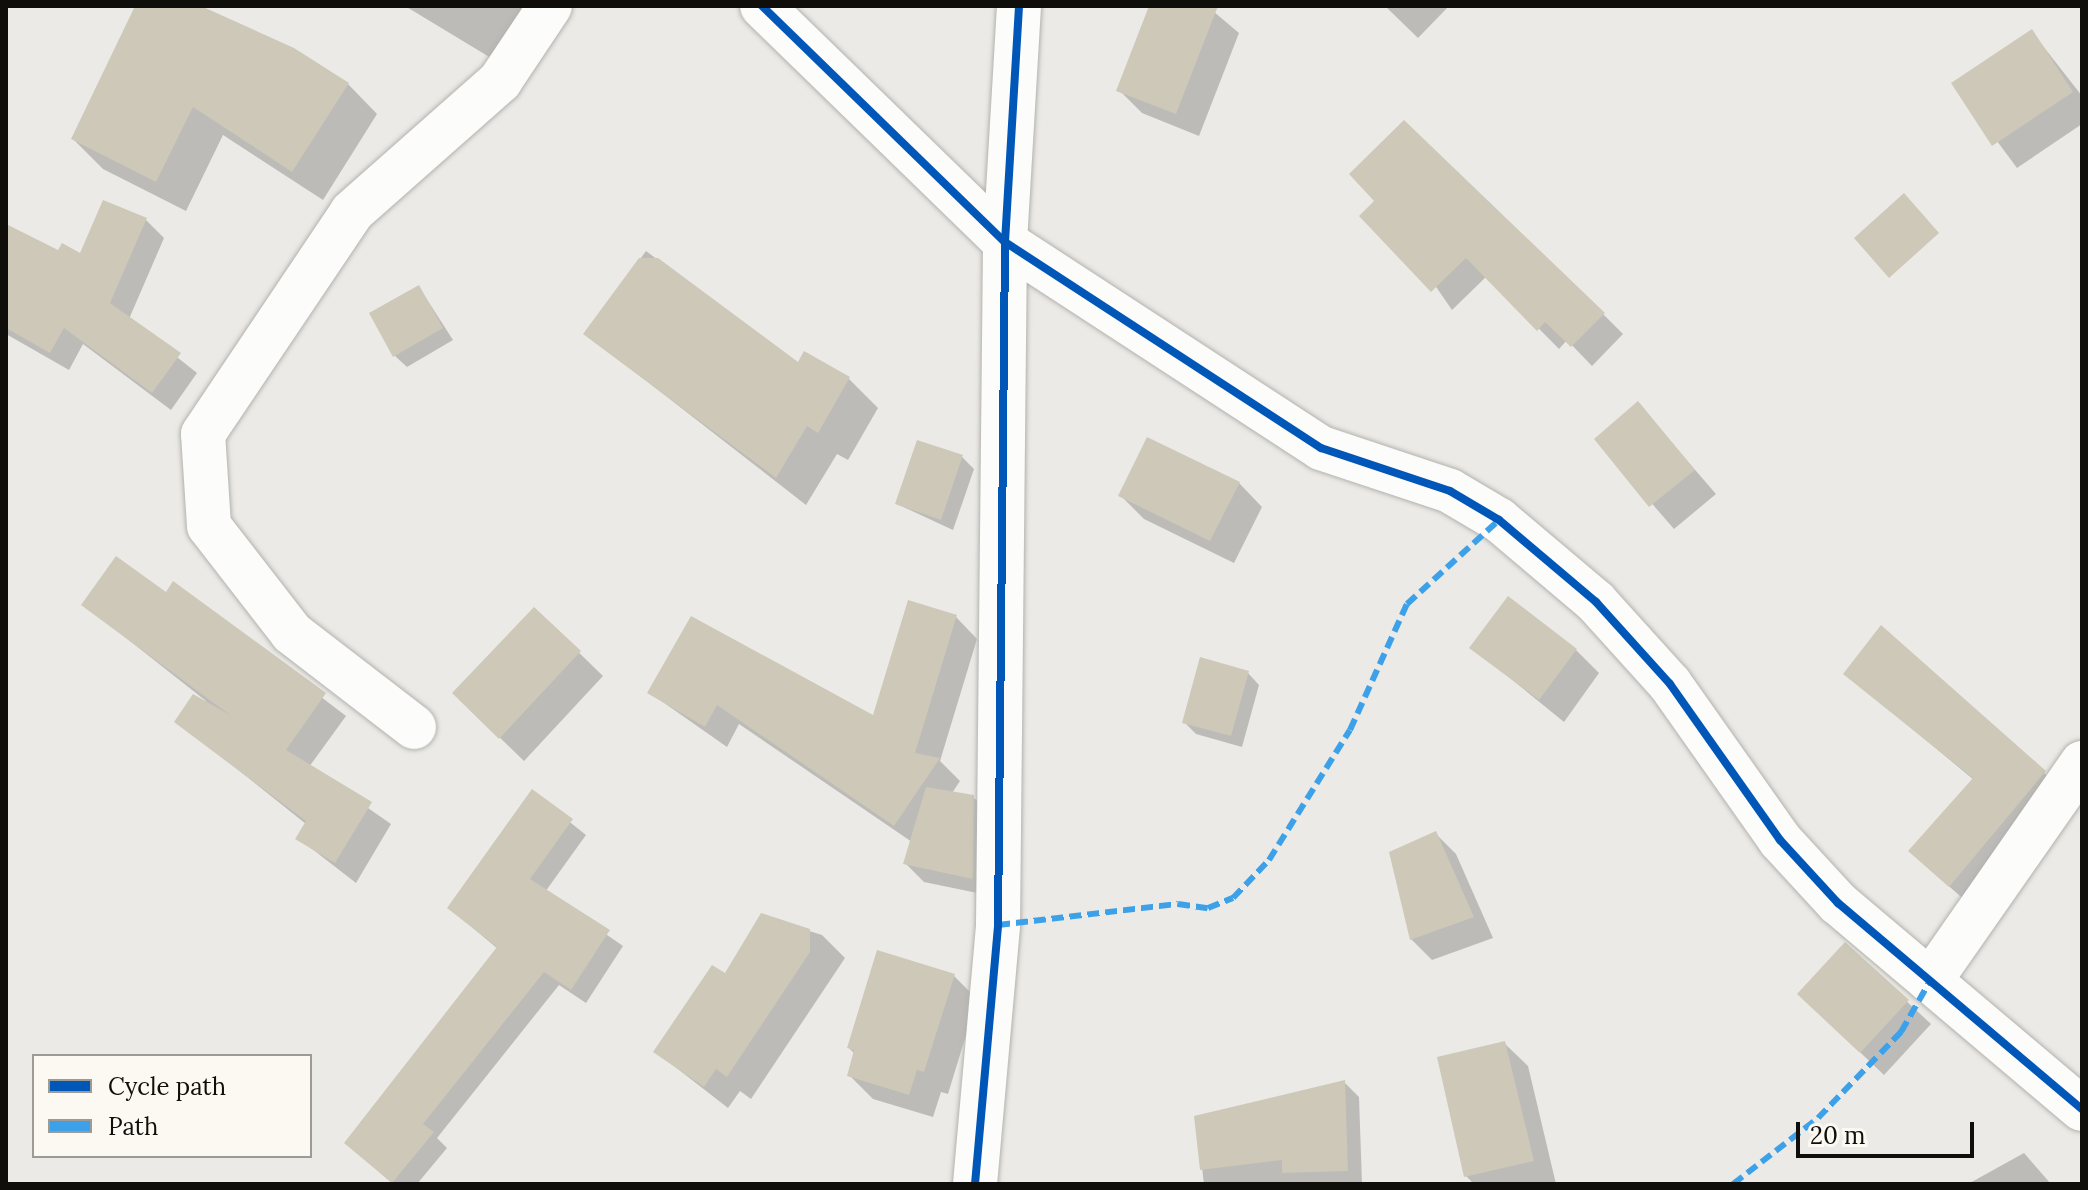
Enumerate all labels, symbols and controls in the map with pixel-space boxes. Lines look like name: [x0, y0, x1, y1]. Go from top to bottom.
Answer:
legend: [32, 1054, 312, 1158]
text: Cycle path: [108, 1071, 226, 1102]
scale bar: [1800, 1106, 1978, 1156]
text: Path: [108, 1111, 158, 1142]
text: 20 m: [1810, 1120, 1866, 1151]

